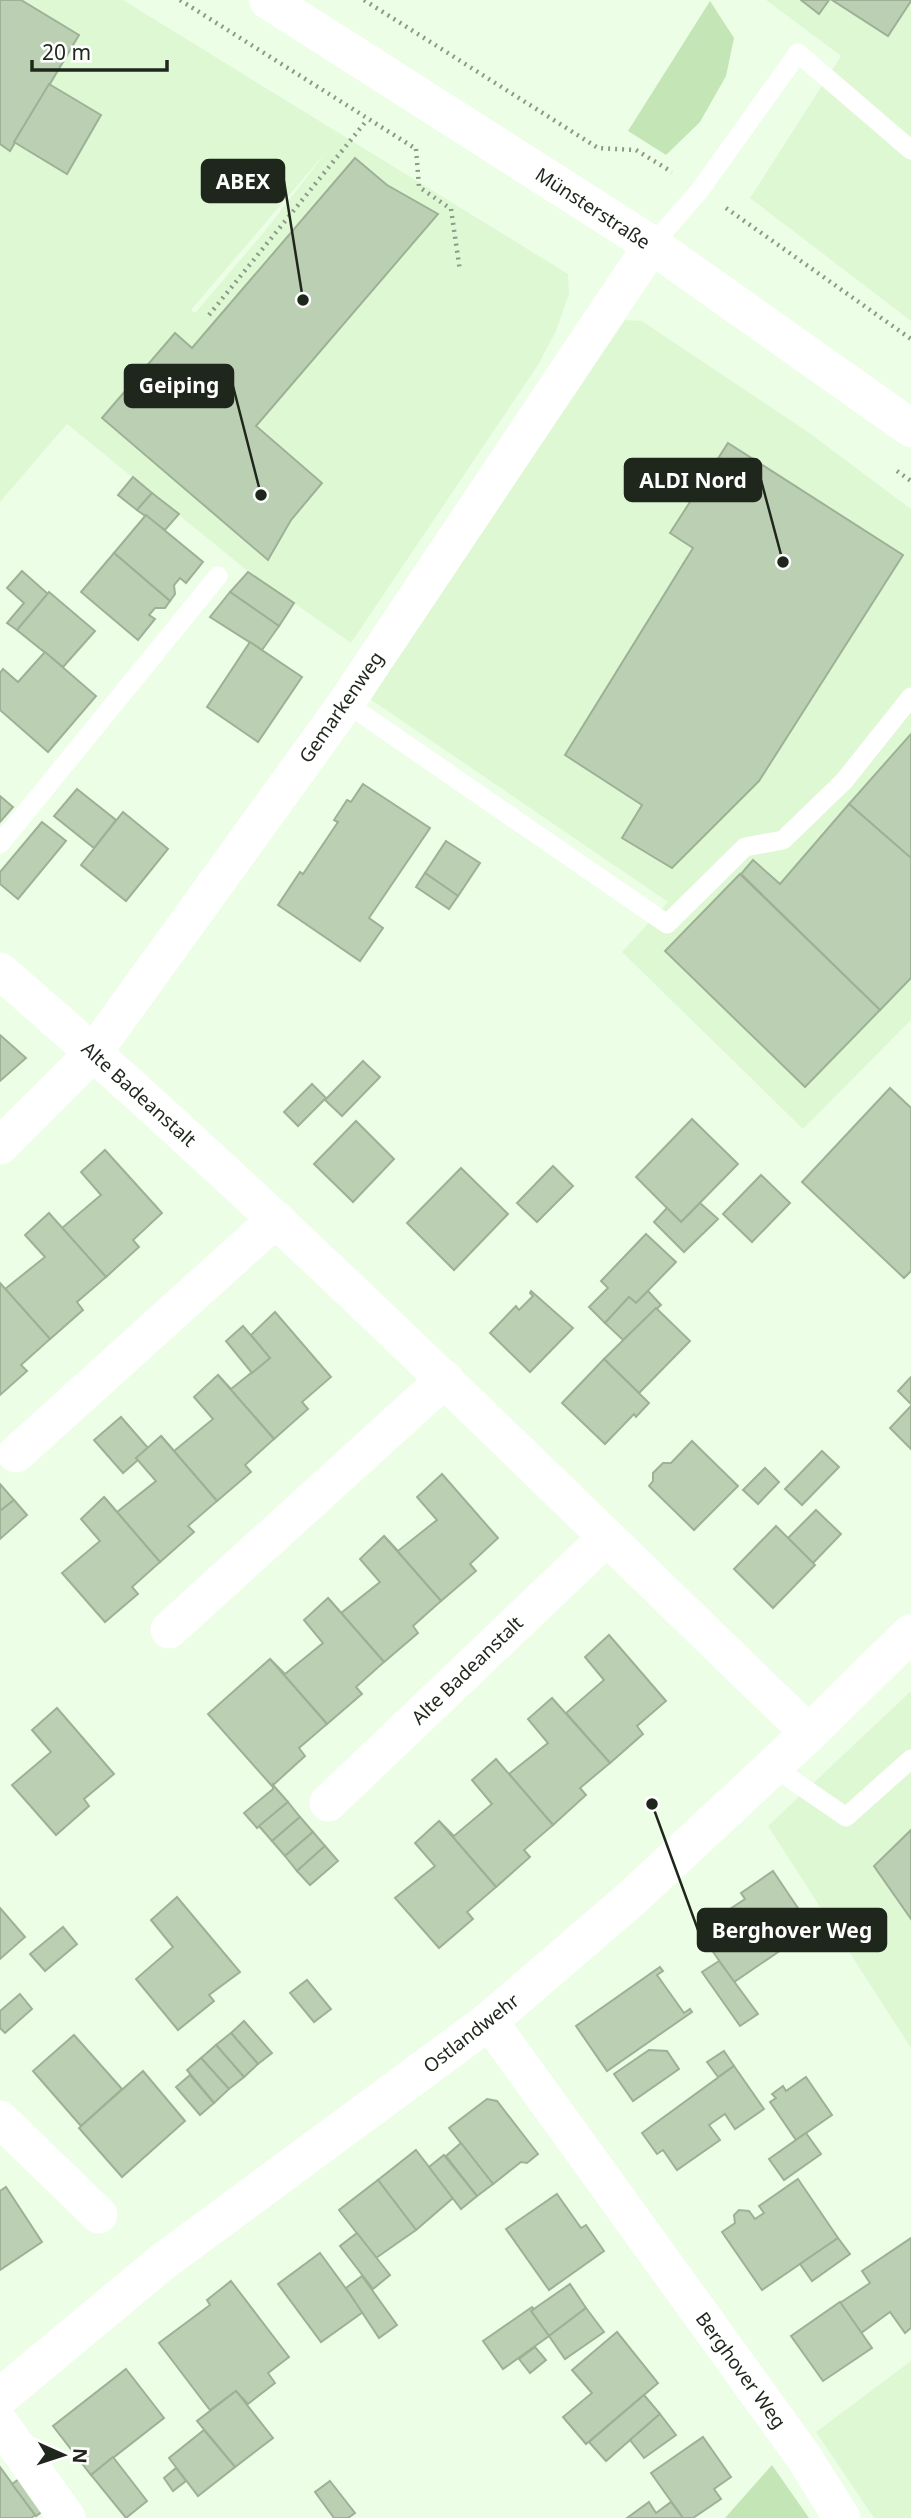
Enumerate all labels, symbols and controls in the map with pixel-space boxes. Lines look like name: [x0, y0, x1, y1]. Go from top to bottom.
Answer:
scale bar: [32, 28, 166, 72]
text: 20 m: [42, 38, 91, 66]
callout: ABEX: [202, 160, 284, 202]
street label: Münsterstraße: [531, 161, 655, 255]
text: ABEX: [216, 167, 270, 195]
callout: Geiping: [125, 365, 233, 407]
text: Geiping: [139, 371, 219, 399]
callout: ALDI Nord: [625, 459, 761, 501]
text: ALDI Nord: [639, 466, 747, 494]
street label: Gemarkenweg: [293, 646, 389, 768]
street label: Alte Badeanstalt: [76, 1036, 202, 1153]
street label: Alte Badeanstalt: [406, 1610, 529, 1730]
callout: Berghover Weg: [698, 1909, 886, 1951]
text: Berghover Weg: [712, 1916, 872, 1944]
street label: Ostlandwehr: [418, 1987, 524, 2079]
street label: Berghover Weg: [690, 2306, 792, 2434]
north arrow: [28, 2420, 98, 2490]
text: N: [67, 2447, 93, 2464]

